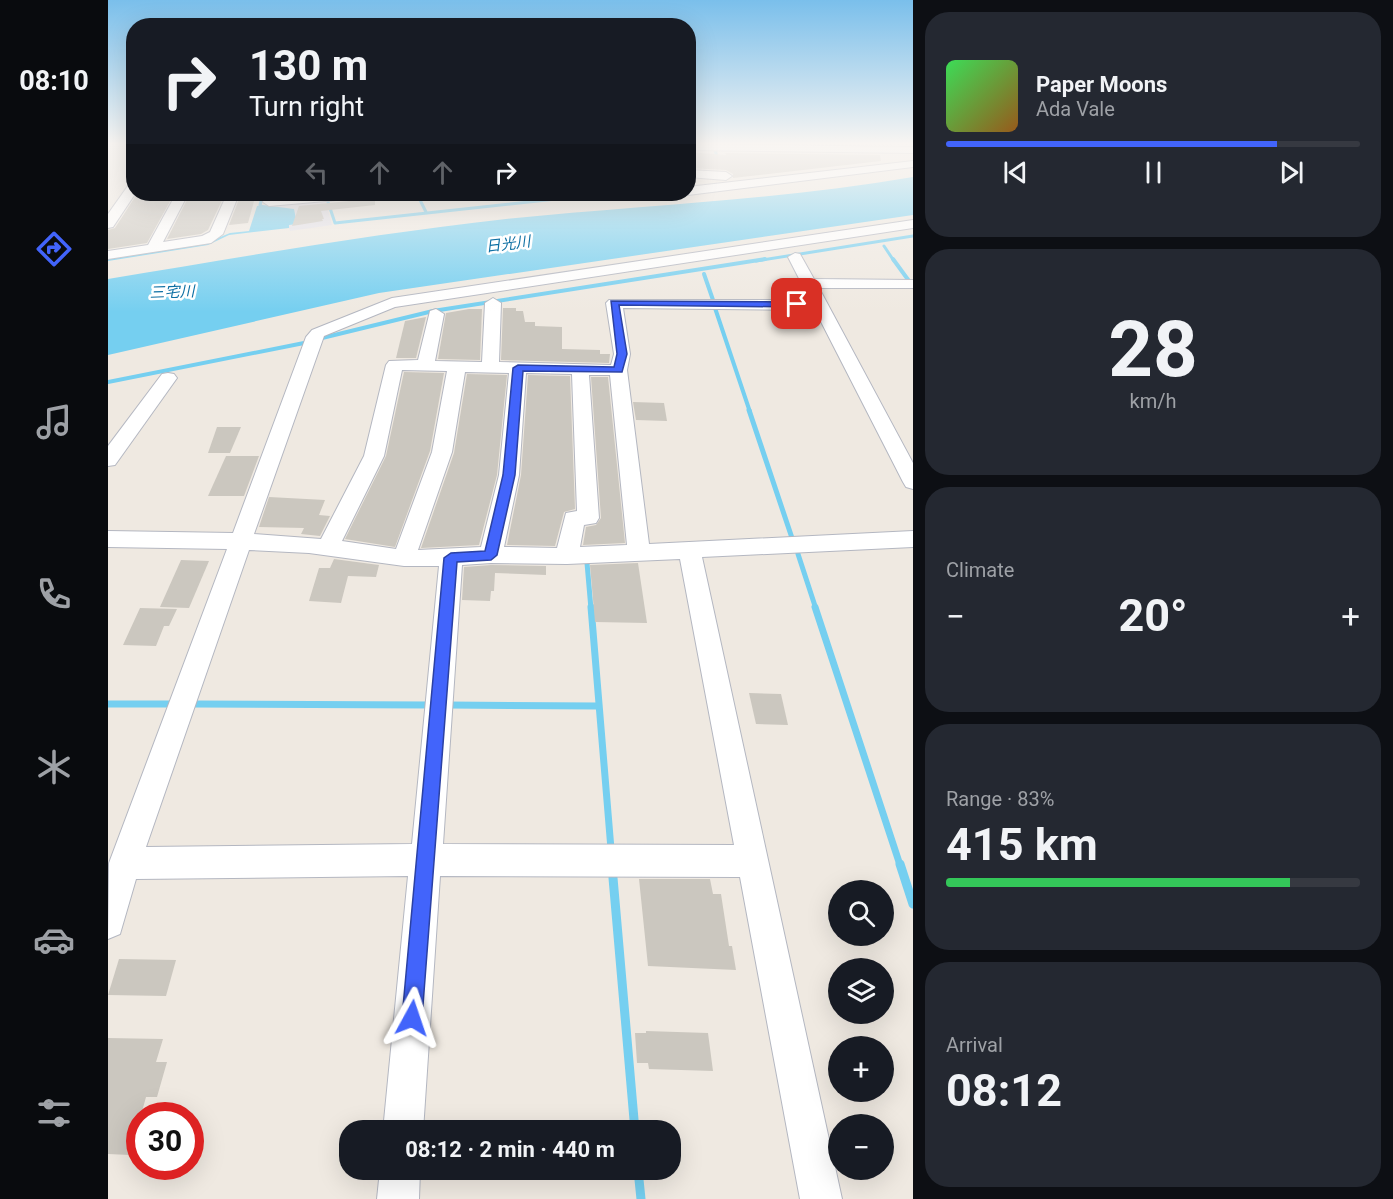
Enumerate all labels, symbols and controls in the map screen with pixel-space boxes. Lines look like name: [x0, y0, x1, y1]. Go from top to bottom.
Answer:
text: 130 m: [249, 41, 368, 90]
icon: right: [150, 42, 228, 120]
text: 08:10: [19, 65, 89, 97]
text: Paper Moons: [1036, 72, 1167, 97]
text: Turn right: [249, 91, 364, 123]
text: Ada Vale: [1036, 97, 1115, 121]
icon: left: [300, 156, 333, 189]
icon: ahead: [363, 156, 396, 189]
icon: ahead: [426, 156, 459, 189]
icon: right: [489, 156, 522, 189]
icon: previous: [999, 156, 1032, 189]
icon: pause: [1137, 156, 1170, 189]
icon: next: [1275, 156, 1308, 189]
icon: directions: [33, 228, 75, 270]
water label: 日光川: [485, 232, 533, 256]
pin: [771, 278, 822, 329]
water label: 三宅川: [149, 282, 197, 302]
icon: arrive: [780, 287, 813, 320]
text: 28: [1108, 304, 1198, 395]
text: km/h: [1130, 389, 1176, 413]
icon: music: [33, 401, 75, 443]
text: Climate: [946, 558, 1014, 582]
icon: phone: [33, 573, 75, 615]
text: 20°: [1118, 589, 1188, 642]
text: −: [946, 597, 965, 636]
text: +: [1341, 597, 1360, 636]
icon: climate: [33, 746, 75, 788]
text: Range · 83%: [946, 787, 1054, 811]
text: 415 km: [946, 818, 1098, 871]
map controls: [828, 880, 894, 1180]
button: search: [828, 880, 894, 946]
icon: car: [33, 919, 75, 961]
button: layers: [828, 958, 894, 1024]
position arrow: [380, 986, 444, 1050]
text: Arrival: [946, 1033, 1003, 1057]
button: +: [828, 1036, 894, 1102]
text: 08:12: [946, 1064, 1062, 1117]
icon: filters: [33, 1092, 75, 1134]
speed limit sign: 30: [126, 1102, 204, 1180]
button: −: [828, 1114, 894, 1180]
text: 08:12 · 2 min · 440 m: [405, 1137, 615, 1162]

